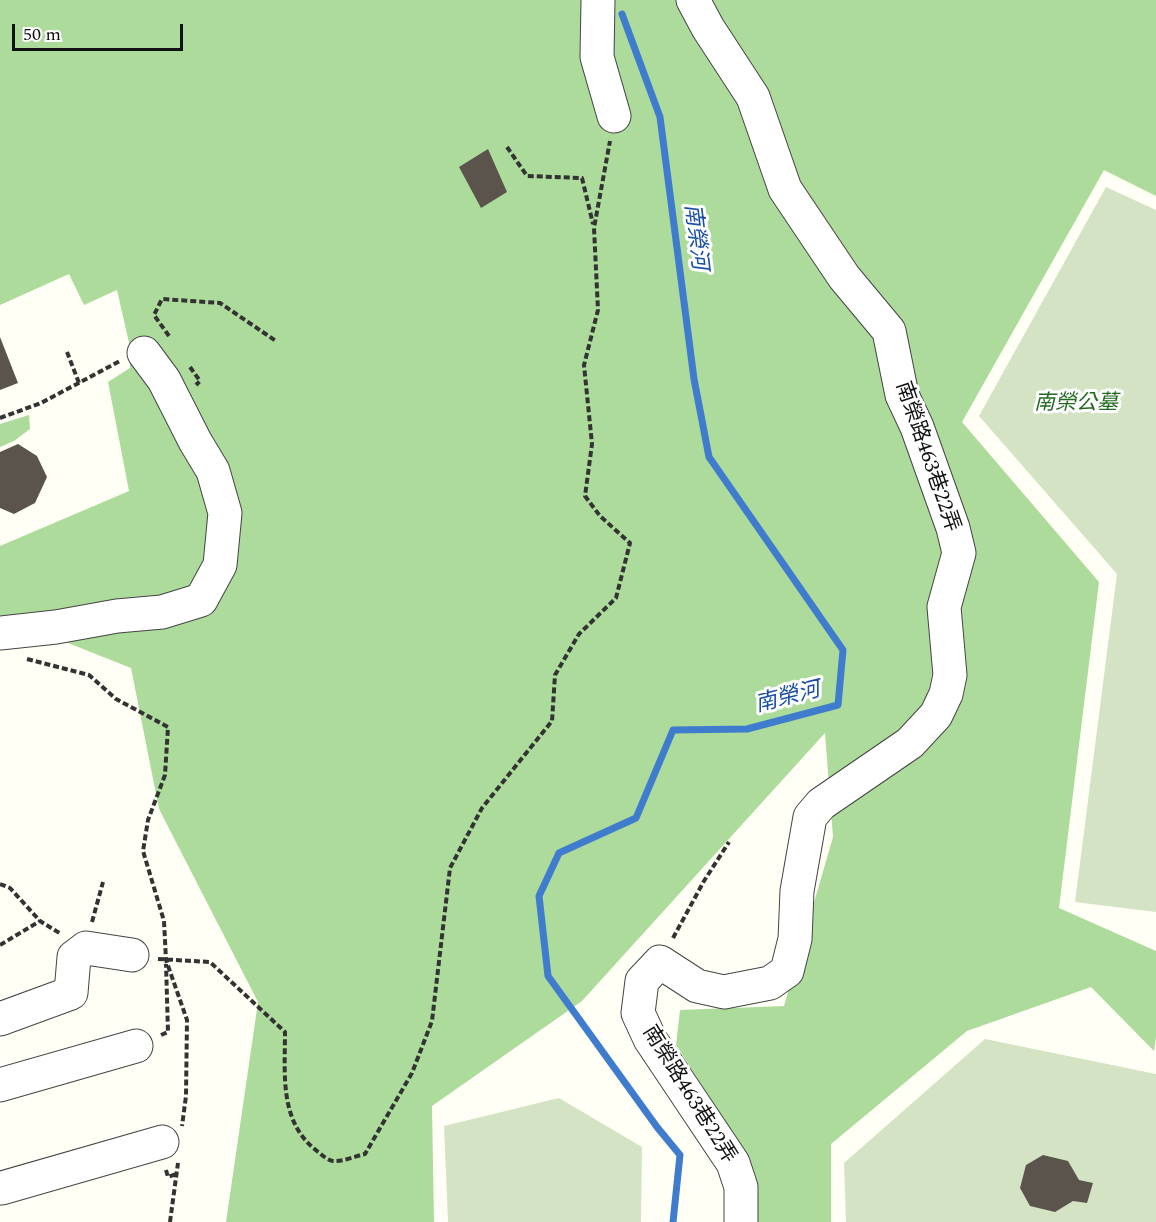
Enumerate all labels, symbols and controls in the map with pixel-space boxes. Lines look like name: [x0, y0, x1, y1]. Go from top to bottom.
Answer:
scale bar: [15, 12, 186, 50]
text: 50 m: [23, 21, 61, 48]
water label: 南榮河: [677, 203, 711, 271]
street label: 南榮路463巷22弄: [888, 378, 964, 536]
park label: 南榮公墓: [1034, 392, 1118, 418]
water label: 南榮河: [753, 678, 823, 720]
street label: 南榮路463巷22弄: [636, 1022, 740, 1168]

